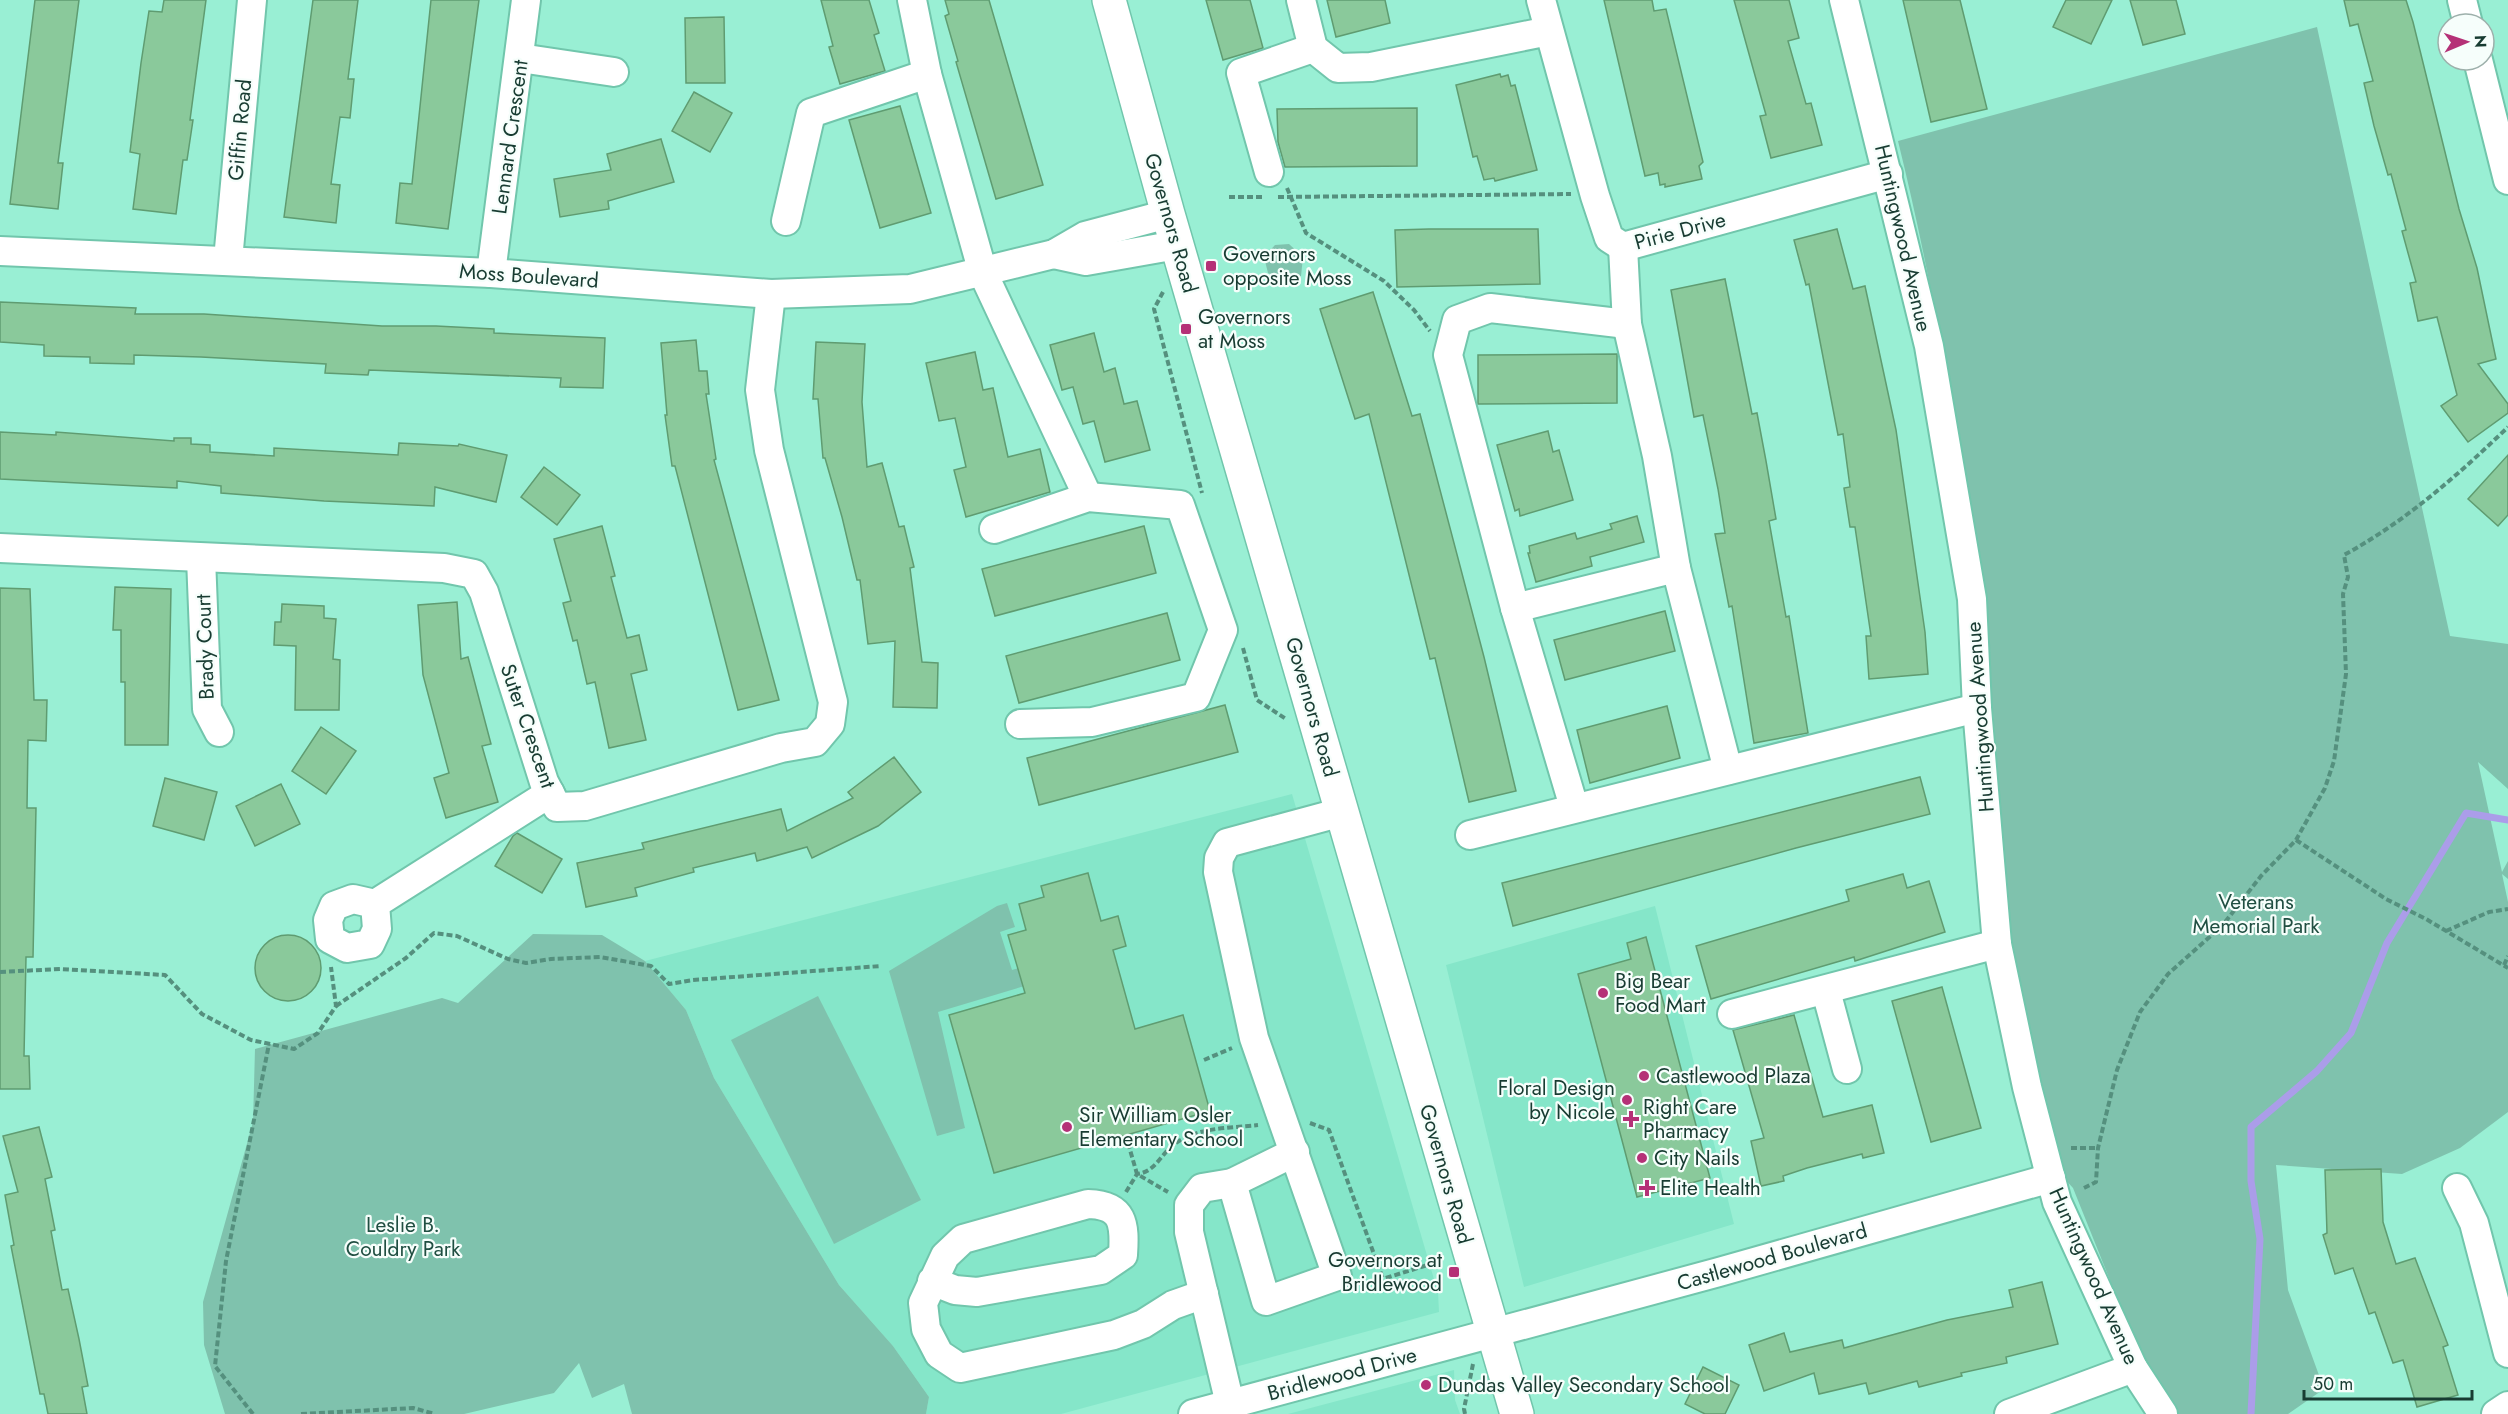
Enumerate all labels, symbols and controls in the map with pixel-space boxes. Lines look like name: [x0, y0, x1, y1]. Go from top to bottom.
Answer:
north arrow: [2436, 12, 2496, 72]
text: N: [2469, 35, 2492, 48]
street label: Lennard Crescent: [484, 58, 536, 216]
street label: Giffin Road: [221, 78, 259, 182]
street label: Huntingwood Avenue: [1867, 141, 1939, 335]
street label: Governors Road: [1137, 150, 1205, 296]
street label: Pirie Drive: [1631, 204, 1729, 258]
place label: Governors opposite Moss: [1223, 239, 1351, 293]
street label: Moss Boulevard: [458, 256, 600, 296]
marker: Governors opposite Moss: [1204, 259, 1218, 273]
place label: Governors at Moss: [1198, 302, 1291, 356]
marker: Governors at Moss: [1179, 322, 1193, 336]
street label: Brady Court: [188, 594, 222, 700]
street label: Huntingwood Avenue: [1958, 620, 2002, 813]
street label: Governors Road: [1278, 634, 1346, 780]
street label: Suter Crescent: [493, 660, 563, 792]
park label: Veterans Memorial Park: [2193, 887, 2320, 941]
place label: Big Bear Food Mart: [1615, 966, 1705, 1020]
marker: Big Bear Food Mart: [1596, 986, 1610, 1000]
place label: Castlewood Plaza: [1656, 1061, 1811, 1091]
marker: Castlewood Plaza: [1637, 1069, 1651, 1083]
place label: Floral Design by Nicole: [1498, 1073, 1615, 1127]
place label: Right Care Pharmacy: [1643, 1092, 1737, 1146]
marker: Floral Design by Nicole: [1620, 1093, 1634, 1107]
place label: Sir William Osler Elementary School: [1079, 1100, 1243, 1154]
street label: Governors Road: [1412, 1101, 1480, 1247]
marker: Right Care Pharmacy: [1624, 1112, 1638, 1126]
marker: Sir William Osler Elementary School: [1060, 1120, 1074, 1134]
place label: City Nails: [1654, 1143, 1740, 1173]
marker: City Nails: [1635, 1151, 1649, 1165]
place label: Elite Health: [1660, 1173, 1761, 1203]
marker: Elite Health: [1638, 1179, 1656, 1197]
street label: Huntingwood Avenue: [2041, 1183, 2147, 1370]
park label: Leslie B. Couldry Park: [346, 1210, 461, 1264]
street label: Castlewood Boulevard: [1673, 1215, 1871, 1299]
place label: Governors at Bridlewood: [1328, 1245, 1442, 1299]
marker: Governors at Bridlewood: [1447, 1265, 1461, 1279]
street label: Bridlewood Drive: [1264, 1340, 1420, 1408]
scale bar: [2304, 1363, 2472, 1401]
place label: Dundas Valley Secondary School: [1438, 1370, 1729, 1400]
text: 50 m: [2313, 1371, 2353, 1397]
marker: Dundas Valley Secondary School: [1419, 1378, 1433, 1392]

